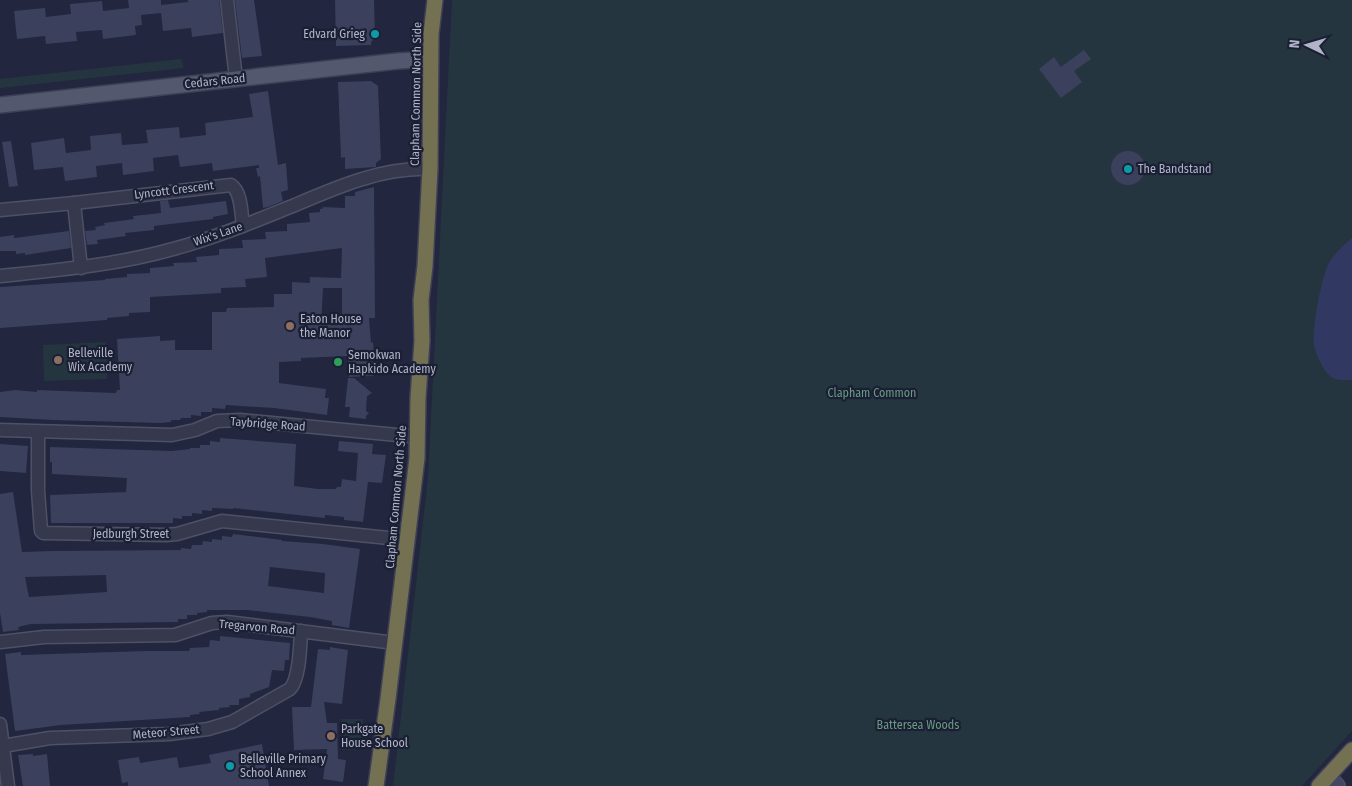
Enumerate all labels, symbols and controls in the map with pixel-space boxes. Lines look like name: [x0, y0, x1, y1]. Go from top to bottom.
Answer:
north arrow: [1282, 20, 1332, 70]
street label: Clapham Common North Side: [408, 22, 424, 166]
place label: Edvard Grieg: [303, 27, 365, 41]
marker: Edvard Grieg: [369, 28, 381, 40]
text: N: [1286, 39, 1303, 49]
street label: Cedars Road: [184, 71, 246, 91]
place label: The Bandstand: [1138, 162, 1211, 176]
marker: The Bandstand: [1122, 163, 1134, 175]
street label: Lyncott Crescent: [133, 178, 215, 202]
street label: Wix's Lane: [192, 219, 244, 249]
place label: Eaton House the Manor: [300, 312, 362, 340]
marker: Eaton House the Manor: [284, 320, 296, 332]
place label: Belleville Wix Academy: [68, 346, 133, 374]
place label: Semokwan Hapkido Academy: [348, 348, 436, 376]
marker: Belleville Wix Academy: [52, 354, 64, 366]
marker: Semokwan Hapkido Academy: [332, 356, 344, 368]
park label: Clapham Common: [828, 386, 916, 400]
street label: Taybridge Road: [230, 414, 306, 434]
street label: Clapham Common North Side: [383, 425, 409, 569]
street label: Jedburgh Street: [93, 527, 169, 541]
street label: Tregarvon Road: [218, 617, 296, 637]
park label: Battersea Woods: [877, 718, 959, 732]
street label: Meteor Street: [132, 722, 200, 742]
place label: Parkgate House School: [341, 722, 408, 750]
marker: Parkgate House School: [325, 730, 337, 742]
place label: Belleville Primary School Annex: [240, 752, 327, 780]
marker: Belleville Primary School Annex: [224, 760, 236, 772]

